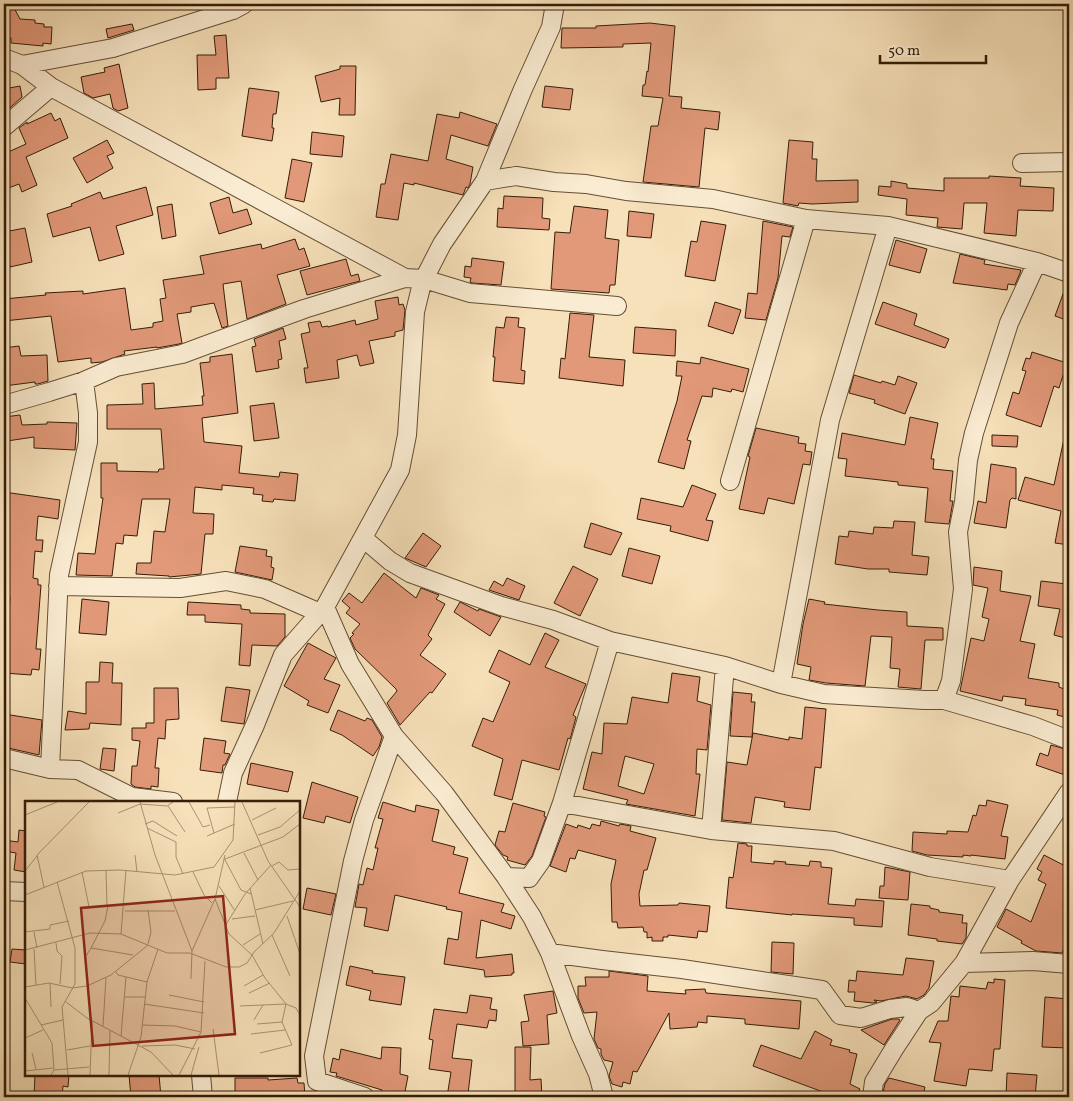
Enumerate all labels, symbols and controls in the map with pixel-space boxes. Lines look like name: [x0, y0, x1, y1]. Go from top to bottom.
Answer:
scale bar: [880, 32, 987, 64]
text: 50 m: [888, 41, 920, 62]
inset map: [25, 801, 300, 1076]

